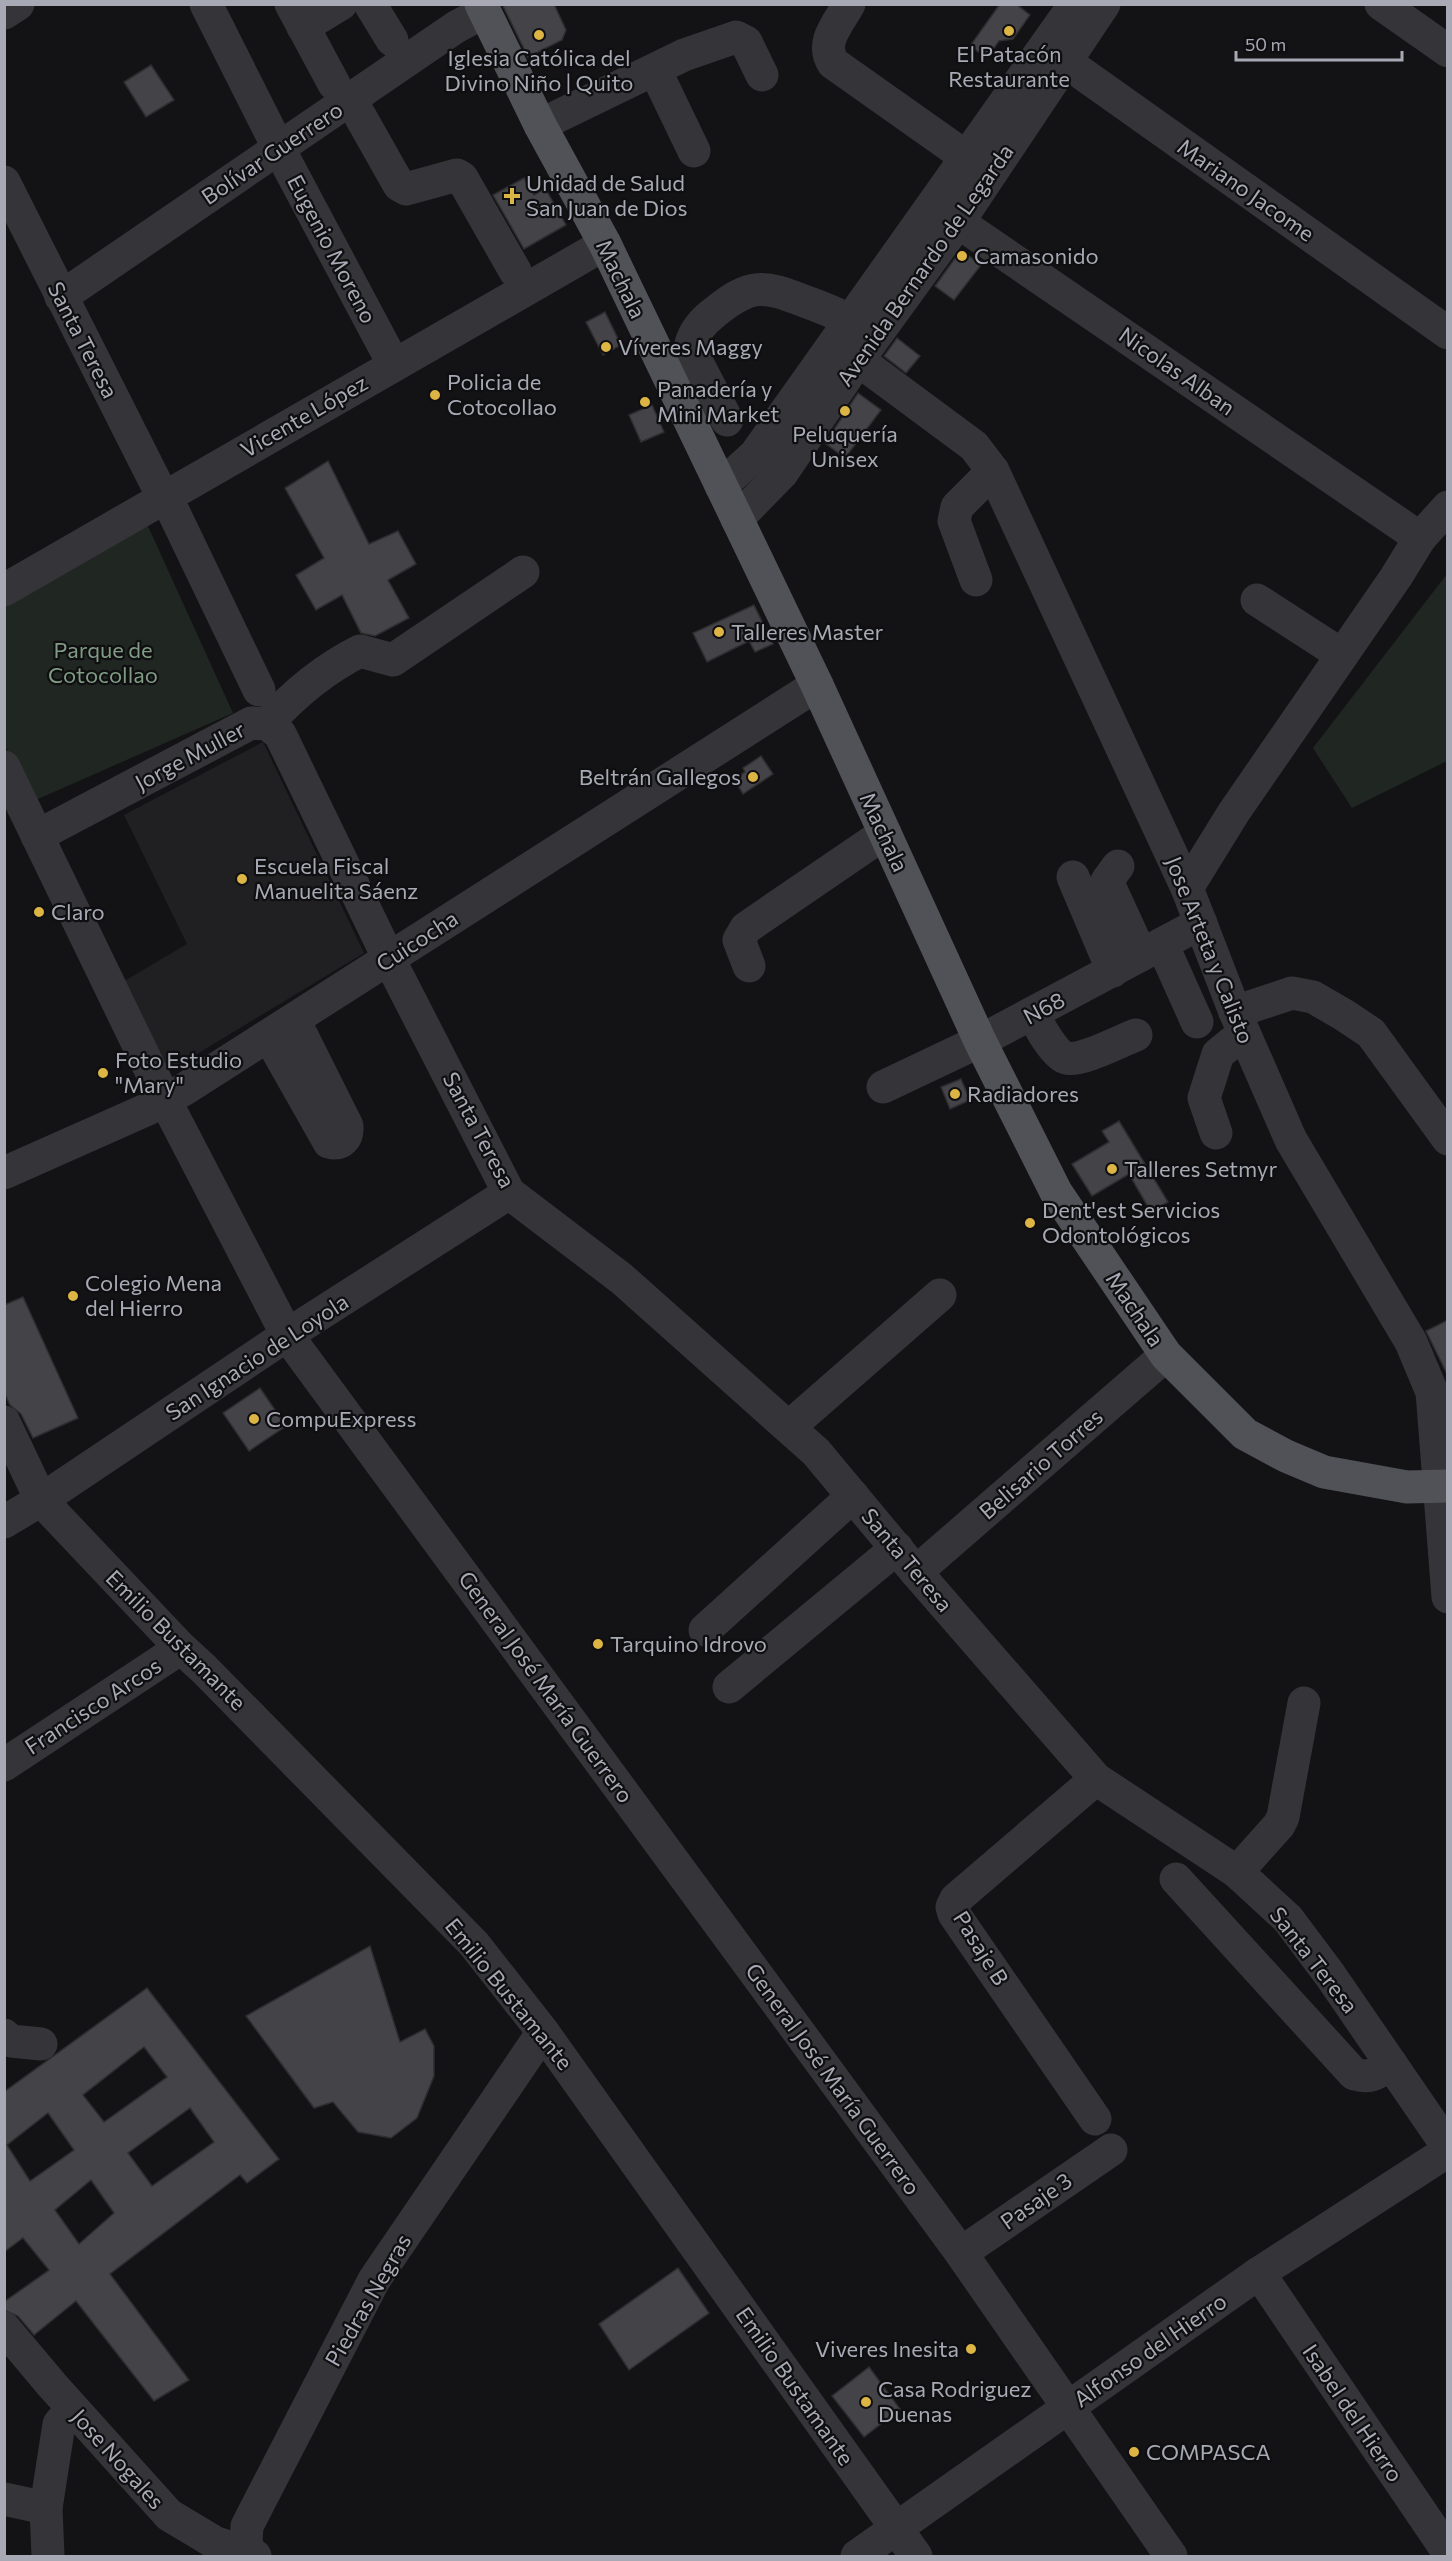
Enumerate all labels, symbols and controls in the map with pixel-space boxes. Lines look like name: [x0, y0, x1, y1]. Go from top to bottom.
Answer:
marker: El Patacón Restaurante: [1002, 24, 1016, 38]
scale bar: [1236, 24, 1402, 62]
marker: Iglesia Católica del Divino Niño | Quito: [532, 28, 546, 42]
text: 50 m: [1245, 33, 1286, 55]
place label: El Patacón Restaurante: [948, 40, 1070, 92]
place label: Iglesia Católica del Divino Niño | Quito: [445, 44, 633, 96]
street label: Bolívar Guerrero: [196, 95, 347, 210]
street label: Mariano Jacome: [1173, 132, 1320, 247]
street label: Avenida Bernardo de Legarda: [831, 138, 1019, 391]
place label: Unidad de Salud San Juan de Dios: [526, 169, 688, 221]
street label: Eugenio Moreno: [282, 170, 383, 328]
marker: Unidad de Salud San Juan de Dios: [503, 187, 521, 205]
street label: Machala: [591, 235, 652, 323]
place label: Camasonido: [974, 242, 1099, 269]
marker: Camasonido: [955, 249, 969, 263]
street label: Santa Teresa: [43, 277, 124, 403]
street label: Nicolas Alban: [1114, 321, 1241, 421]
place label: Víveres Maggy: [618, 333, 763, 360]
marker: Víveres Maggy: [599, 340, 613, 354]
street label: Vicente López: [236, 368, 372, 463]
place label: Policia de Cotocollao: [447, 368, 557, 420]
place label: Panadería y Mini Market: [657, 375, 779, 427]
marker: Policia de Cotocollao: [428, 388, 442, 402]
marker: Panadería y Mini Market: [638, 395, 652, 409]
marker: Peluquería Unisex: [838, 404, 852, 418]
place label: Peluquería Unisex: [792, 420, 898, 472]
place label: Talleres Master: [731, 618, 883, 645]
marker: Talleres Master: [712, 625, 726, 639]
park label: Parque de Cotocollao: [48, 636, 158, 688]
street label: Jorge Muller: [130, 715, 250, 796]
place label: Beltrán Gallegos: [579, 763, 741, 790]
marker: Beltrán Gallegos: [746, 770, 760, 784]
street label: Machala: [854, 788, 915, 876]
place label: Escuela Fiscal Manuelita Sáenz: [254, 852, 418, 904]
street label: Jose Arteta y Calisto: [1161, 852, 1260, 1047]
marker: Escuela Fiscal Manuelita Sáenz: [235, 872, 249, 886]
place label: Claro: [51, 898, 105, 925]
street label: Cuicocha: [371, 904, 463, 977]
marker: Claro: [32, 905, 46, 919]
street label: N68: [1018, 985, 1069, 1030]
place label: Foto Estudio "Mary": [115, 1046, 242, 1098]
marker: Foto Estudio "Mary": [96, 1066, 110, 1080]
street label: Santa Teresa: [438, 1067, 521, 1192]
place label: Radiadores: [967, 1080, 1079, 1107]
marker: Radiadores: [948, 1087, 962, 1101]
place label: Talleres Setmyr: [1124, 1155, 1277, 1182]
marker: Talleres Setmyr: [1105, 1162, 1119, 1176]
place label: Dent'est Servicios Odontológicos: [1042, 1196, 1220, 1248]
marker: Dent'est Servicios Odontológicos: [1023, 1216, 1037, 1230]
street label: Machala: [1101, 1266, 1170, 1351]
place label: Colegio Mena del Hierro: [85, 1269, 222, 1321]
street label: San Ignacio de Loyola: [160, 1287, 353, 1426]
marker: Colegio Mena del Hierro: [66, 1289, 80, 1303]
street label: Belisario Torres: [973, 1403, 1108, 1525]
place label: CompuExpress: [266, 1405, 417, 1432]
marker: CompuExpress: [247, 1412, 261, 1426]
street label: Santa Teresa: [856, 1502, 959, 1617]
street label: Emilio Bustamante: [101, 1564, 252, 1715]
street label: General José María Guerrero: [453, 1566, 640, 1808]
place label: Tarquino Idrovo: [610, 1630, 767, 1657]
marker: Tarquino Idrovo: [591, 1637, 605, 1651]
street label: Francisco Arcos: [19, 1651, 166, 1760]
street label: Santa Teresa: [1265, 1901, 1364, 2018]
street label: Pasaje B: [948, 1906, 1015, 1990]
street label: Emilio Bustamante: [440, 1912, 579, 2075]
street label: General José María Guerrero: [740, 1958, 927, 2200]
street label: Pasaje 3: [995, 2166, 1077, 2235]
street label: Piedras Negras: [319, 2229, 416, 2371]
street label: Alfonso del Hierro: [1068, 2287, 1231, 2412]
street label: Emilio Bustamante: [731, 2301, 860, 2470]
place label: Viveres Inesita: [815, 2335, 959, 2362]
street label: Isabel del Hierro: [1297, 2339, 1409, 2487]
marker: Viveres Inesita: [964, 2342, 978, 2356]
place label: Casa Rodriguez Duenas: [878, 2375, 1031, 2427]
marker: Casa Rodriguez Duenas: [859, 2395, 873, 2409]
street label: Jose Nogales: [66, 2403, 170, 2514]
place label: COMPASCA: [1146, 2438, 1271, 2465]
marker: COMPASCA: [1127, 2445, 1141, 2459]

